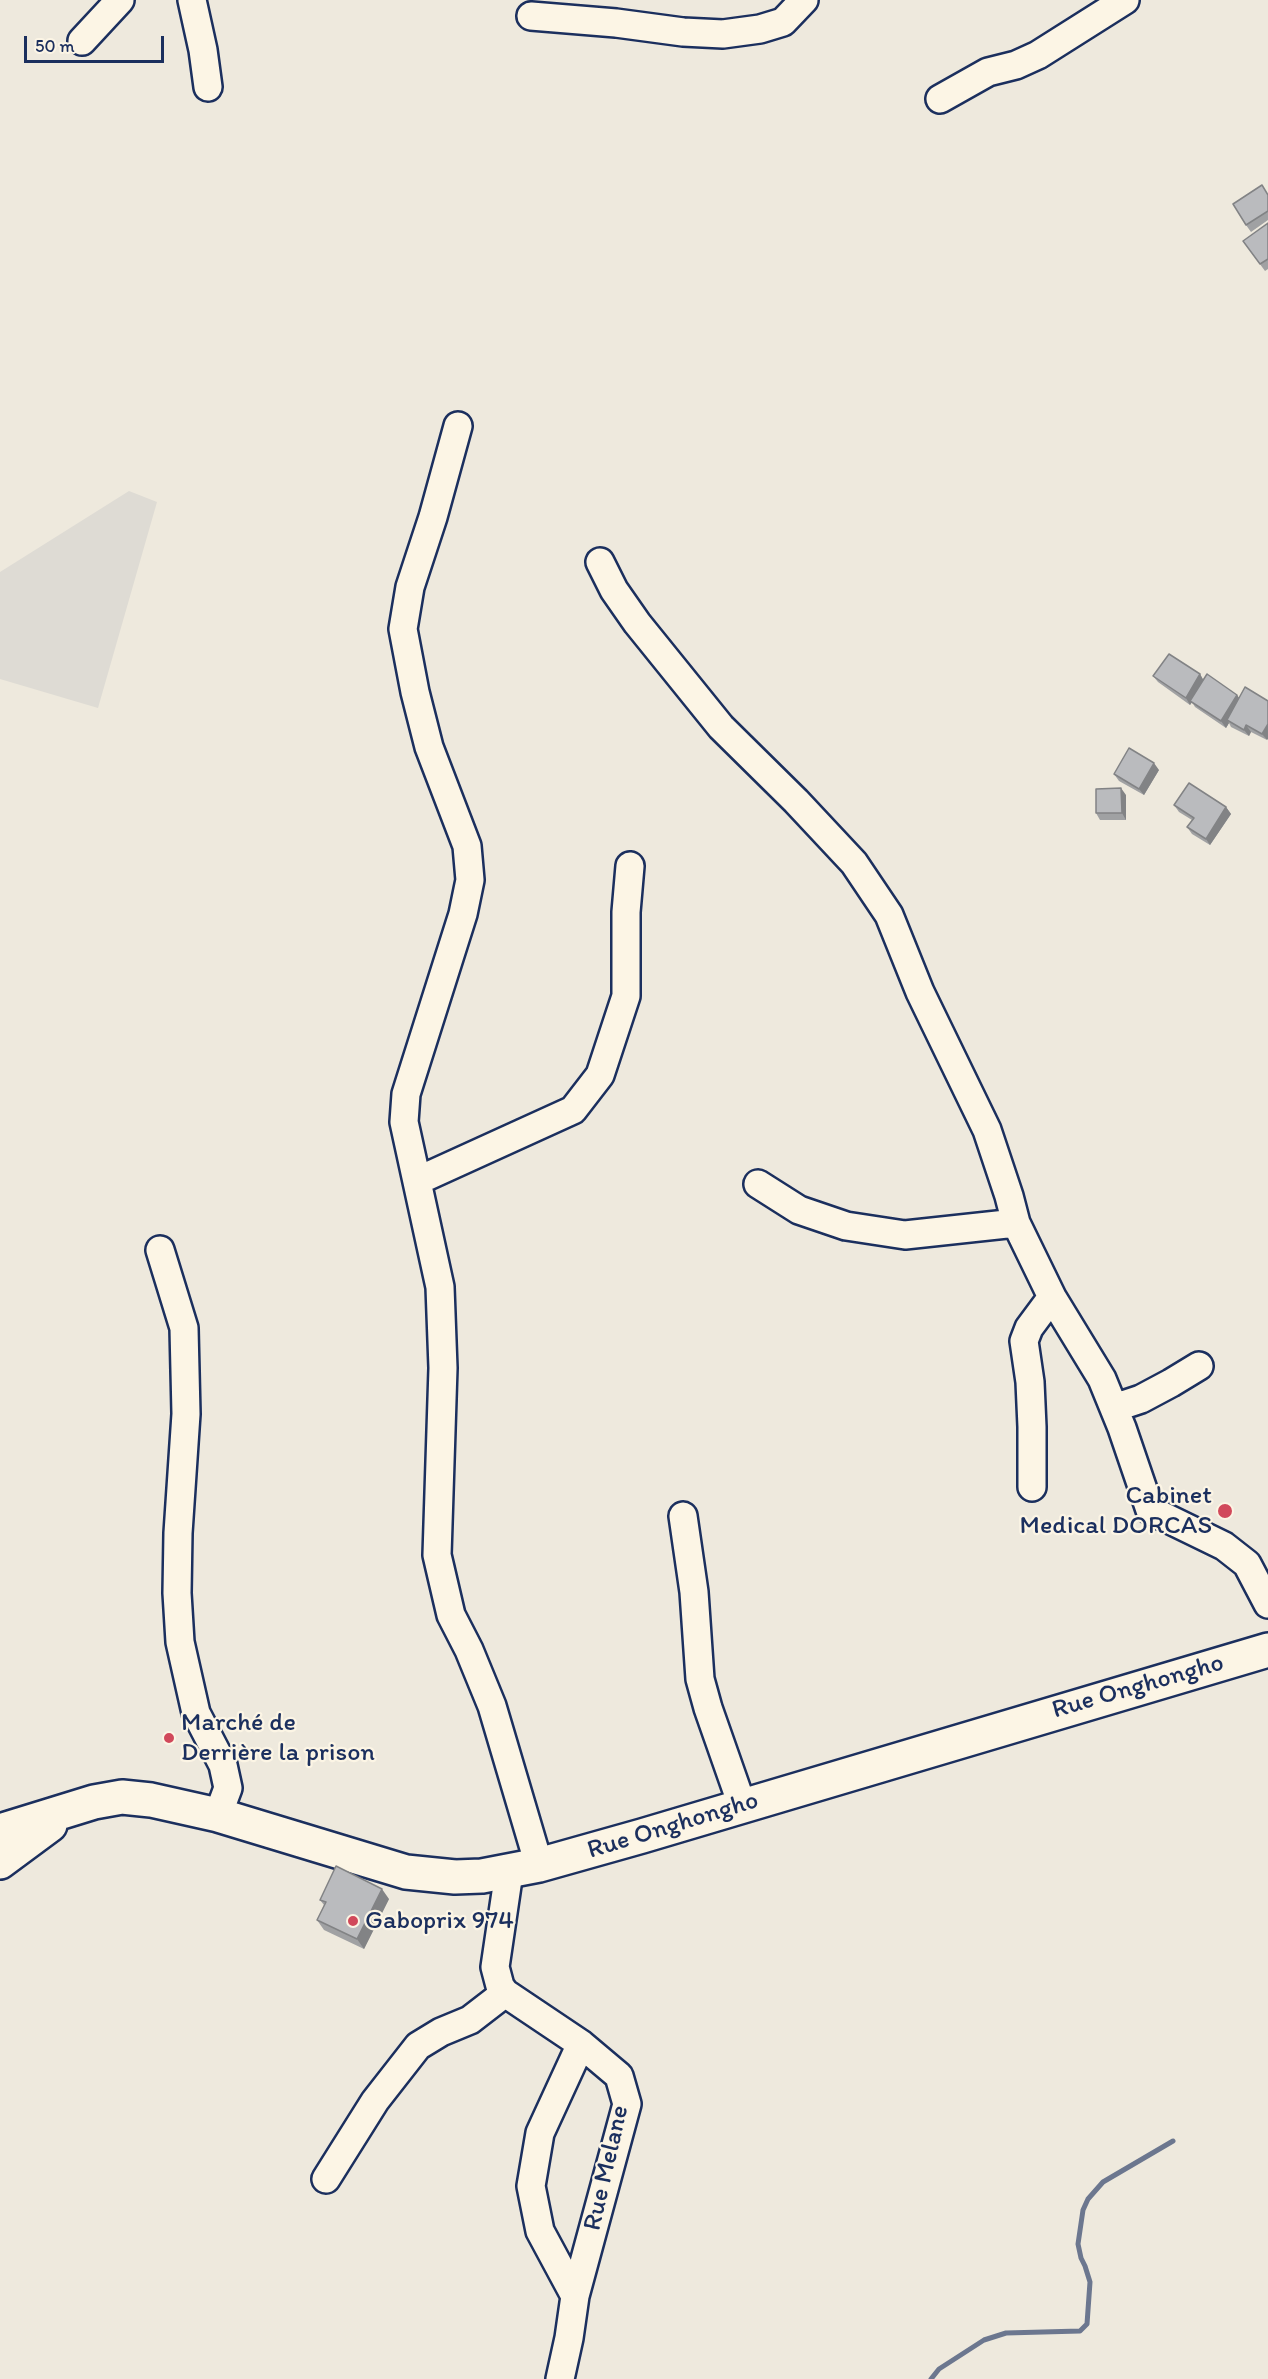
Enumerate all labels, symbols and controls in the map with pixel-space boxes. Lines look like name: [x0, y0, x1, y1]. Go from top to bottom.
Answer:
scale bar: [27, 24, 166, 62]
text: 50 m: [35, 35, 75, 57]
place label: Cabinet Medical DORCAS: [1019, 1480, 1212, 1542]
marker: Cabinet Medical DORCAS: [1216, 1502, 1234, 1520]
street label: Rue Onghongho: [1049, 1648, 1227, 1726]
place label: Marché de Derrière la prison: [181, 1707, 375, 1768]
marker: Marché de Derrière la prison: [162, 1731, 176, 1745]
street label: Rue Onghongho: [584, 1785, 762, 1867]
place label: Gaboprix 974: [365, 1905, 514, 1937]
marker: Gaboprix 974: [346, 1914, 360, 1928]
street label: Rue Melane: [577, 2102, 637, 2234]

